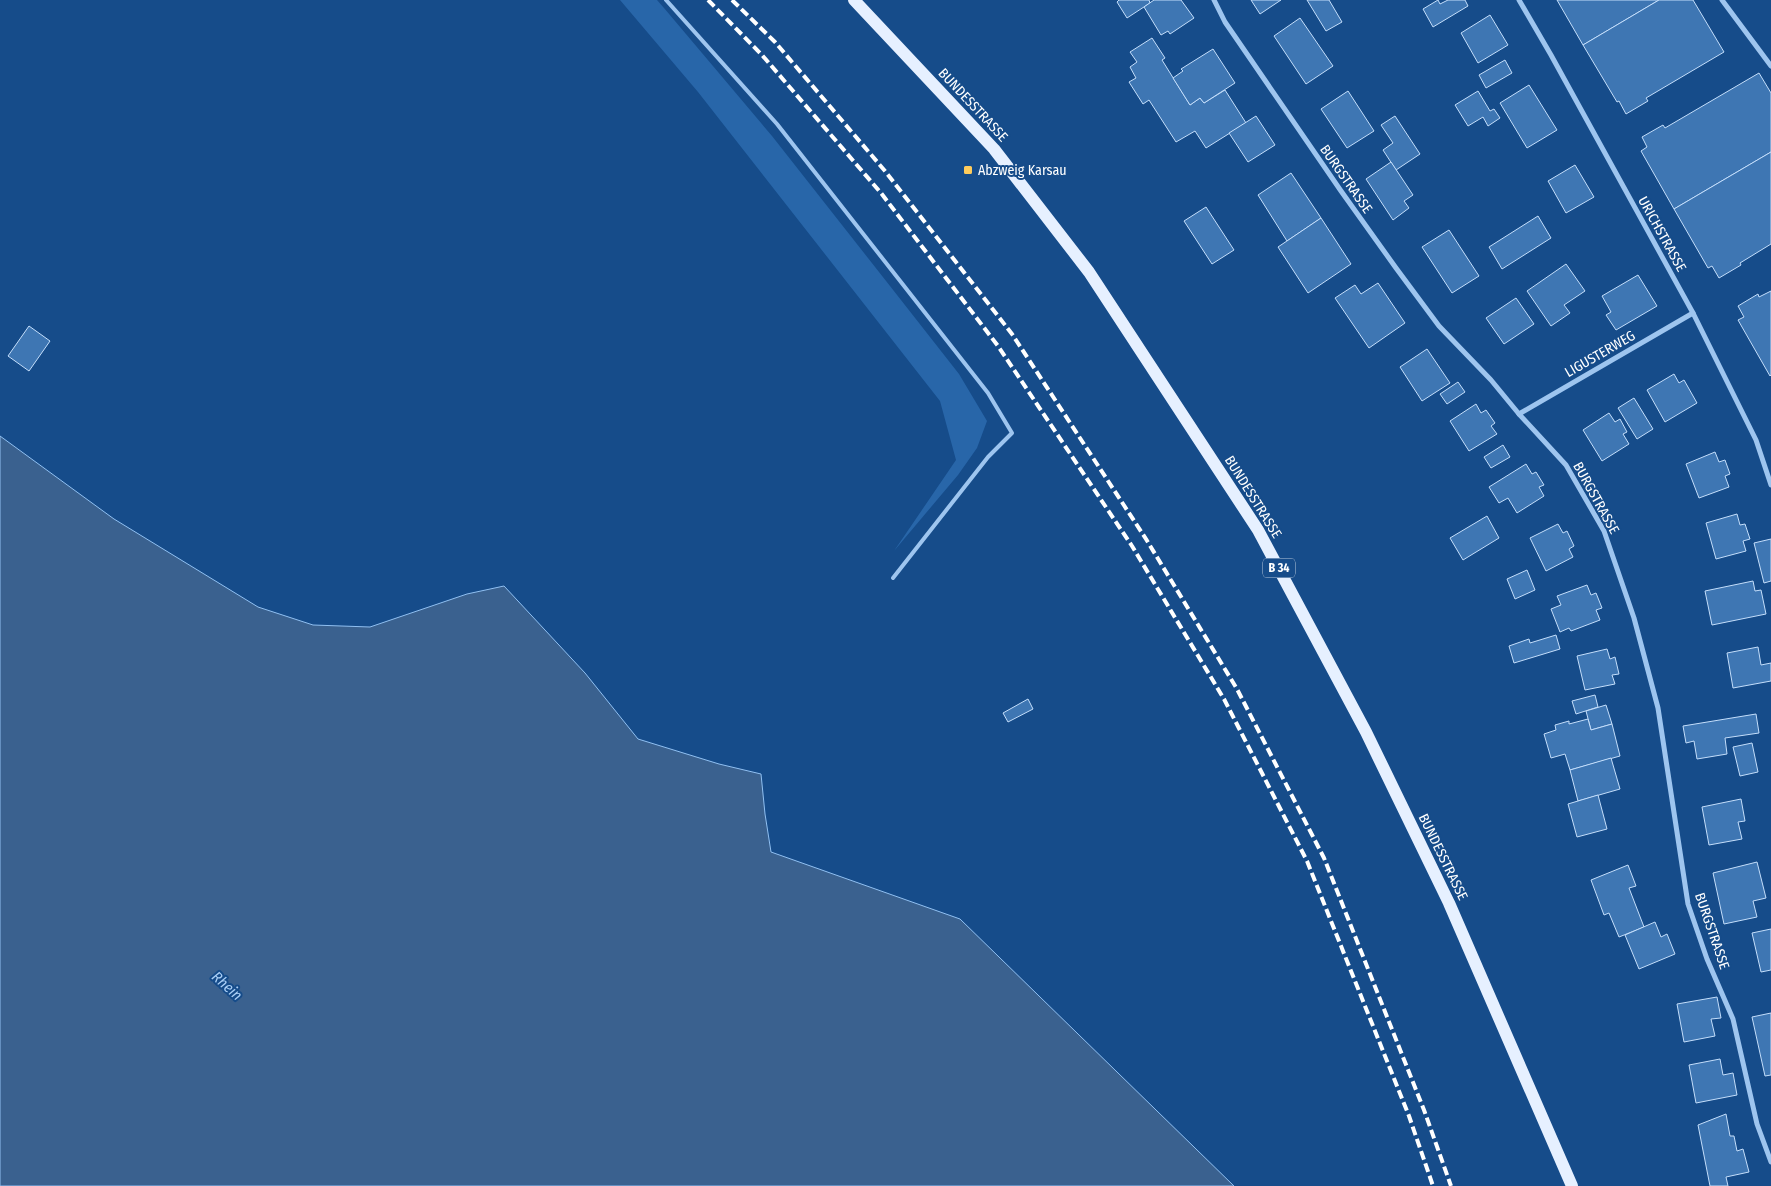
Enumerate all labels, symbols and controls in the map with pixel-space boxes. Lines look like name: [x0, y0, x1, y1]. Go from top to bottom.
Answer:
street label: BUNDESSTRASSE: [935, 65, 1012, 146]
street label: BURGSTRASSE: [1316, 141, 1376, 217]
place label: Abzweig Karsau: [978, 162, 1067, 179]
marker: Abzweig Karsau: [962, 164, 974, 176]
street label: URICHSTRASSE: [1634, 193, 1690, 275]
street label: LIGUSTERWEG: [1562, 327, 1638, 381]
street label: BUNDESSTRASSE: [1221, 453, 1285, 542]
street label: BURGSTRASSE: [1569, 459, 1623, 537]
road number: B 34: [1263, 558, 1295, 578]
street label: BUNDESSTRASSE: [1415, 811, 1471, 903]
street label: BURGSTRASSE: [1691, 890, 1733, 972]
water label: Rhein: [208, 968, 246, 1004]

